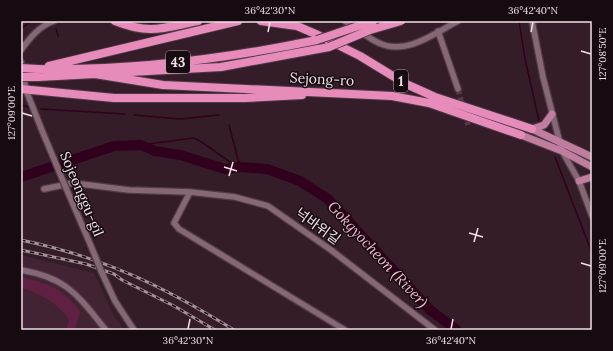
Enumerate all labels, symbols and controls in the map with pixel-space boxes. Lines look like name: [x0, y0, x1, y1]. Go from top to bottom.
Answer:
text: 36°42'30"N: [245, 4, 296, 17]
text: 36°42'40"N: [508, 4, 558, 17]
text: 127°08'50"E: [596, 28, 609, 80]
road number: 43: [166, 51, 190, 73]
street label: Sejong-ro: [289, 68, 355, 90]
road number: 1: [394, 70, 408, 92]
text: 127°09'00"E: [5, 86, 18, 140]
street label: Sojeonggu-gil: [56, 149, 108, 239]
water label: Gokgyocheon (River): [323, 197, 432, 312]
street label: 넉바위길: [292, 204, 344, 248]
text: 127°09'00"E: [596, 239, 609, 293]
text: 36°42'30"N: [163, 334, 214, 347]
text: 36°42'40"N: [426, 334, 476, 347]

